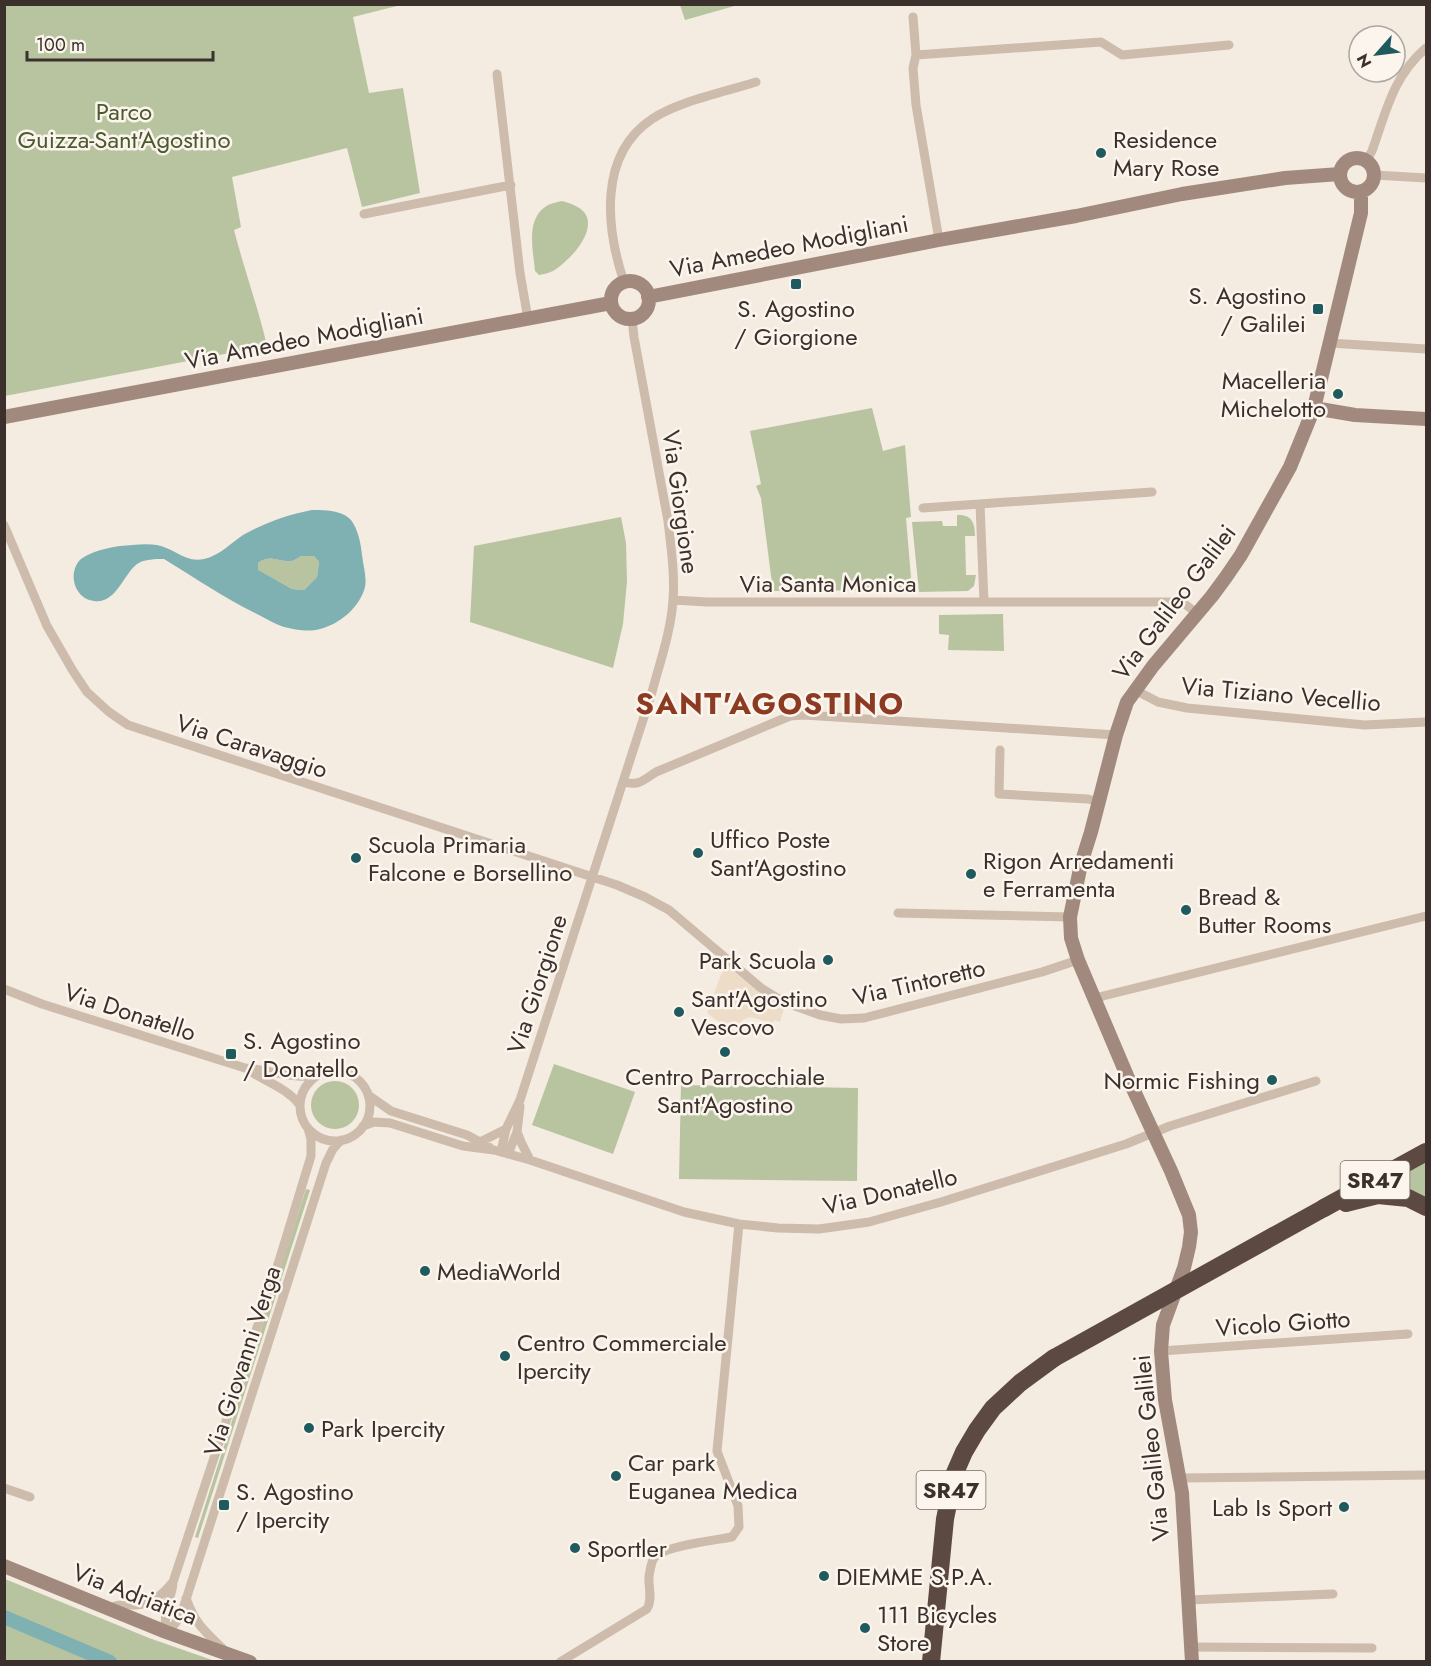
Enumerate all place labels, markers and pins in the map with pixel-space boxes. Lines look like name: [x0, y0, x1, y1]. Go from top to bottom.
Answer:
place label: Residence Mary Rose: [1113, 122, 1219, 185]
marker: Residence Mary Rose: [1094, 146, 1108, 160]
marker: S. Agostino / Giorgione: [789, 277, 803, 291]
place label: S. Agostino / Galilei: [1188, 278, 1306, 341]
place label: S. Agostino / Giorgione: [734, 291, 858, 354]
marker: S. Agostino / Galilei: [1311, 302, 1325, 316]
place label: Macelleria Michelotto: [1221, 363, 1326, 426]
marker: Macelleria Michelotto: [1331, 387, 1345, 401]
place label: Uffico Poste Sant'Agostino: [710, 822, 846, 885]
place label: Scuola Primaria Falcone e Borsellino: [368, 827, 572, 890]
place label: Rigon Arredamenti e Ferramenta: [983, 843, 1174, 906]
marker: Uffico Poste Sant'Agostino: [691, 846, 705, 860]
marker: Scuola Primaria Falcone e Borsellino: [349, 851, 363, 865]
marker: Rigon Arredamenti e Ferramenta: [964, 867, 978, 881]
place label: Bread & Butter Rooms: [1198, 879, 1331, 942]
marker: Bread & Butter Rooms: [1179, 903, 1193, 917]
place label: Park Scuola: [699, 943, 816, 978]
marker: Park Scuola: [821, 953, 835, 967]
place label: Sant'Agostino Vescovo: [691, 981, 827, 1044]
marker: Sant'Agostino Vescovo: [672, 1005, 686, 1019]
place label: S. Agostino / Donatello: [243, 1023, 361, 1086]
marker: Centro Parrocchiale Sant'Agostino: [718, 1045, 732, 1059]
marker: S. Agostino / Donatello: [224, 1047, 238, 1061]
place label: Centro Parrocchiale Sant'Agostino: [625, 1059, 825, 1122]
place label: Normic Fishing: [1103, 1063, 1260, 1098]
marker: Normic Fishing: [1265, 1073, 1279, 1087]
place label: MediaWorld: [437, 1254, 561, 1289]
marker: MediaWorld: [418, 1264, 432, 1278]
place label: Centro Commerciale Ipercity: [517, 1325, 727, 1388]
marker: Centro Commerciale Ipercity: [498, 1349, 512, 1363]
place label: Park Ipercity: [321, 1411, 445, 1446]
marker: Park Ipercity: [302, 1421, 316, 1435]
place label: Car park Euganea Medica: [628, 1445, 797, 1508]
marker: Car park Euganea Medica: [609, 1469, 623, 1483]
place label: S. Agostino / Ipercity: [236, 1474, 354, 1537]
place label: Lab Is Sport: [1212, 1490, 1332, 1525]
marker: S. Agostino / Ipercity: [217, 1498, 231, 1512]
marker: Lab Is Sport: [1337, 1500, 1351, 1514]
place label: Sportler: [587, 1531, 668, 1566]
marker: Sportler: [568, 1541, 582, 1555]
place label: DIEMME S.P.A.: [836, 1559, 993, 1594]
marker: DIEMME S.P.A.: [817, 1569, 831, 1583]
place label: 111 Bicycles Store: [877, 1597, 997, 1660]
marker: 111 Bicycles Store: [858, 1621, 872, 1635]

